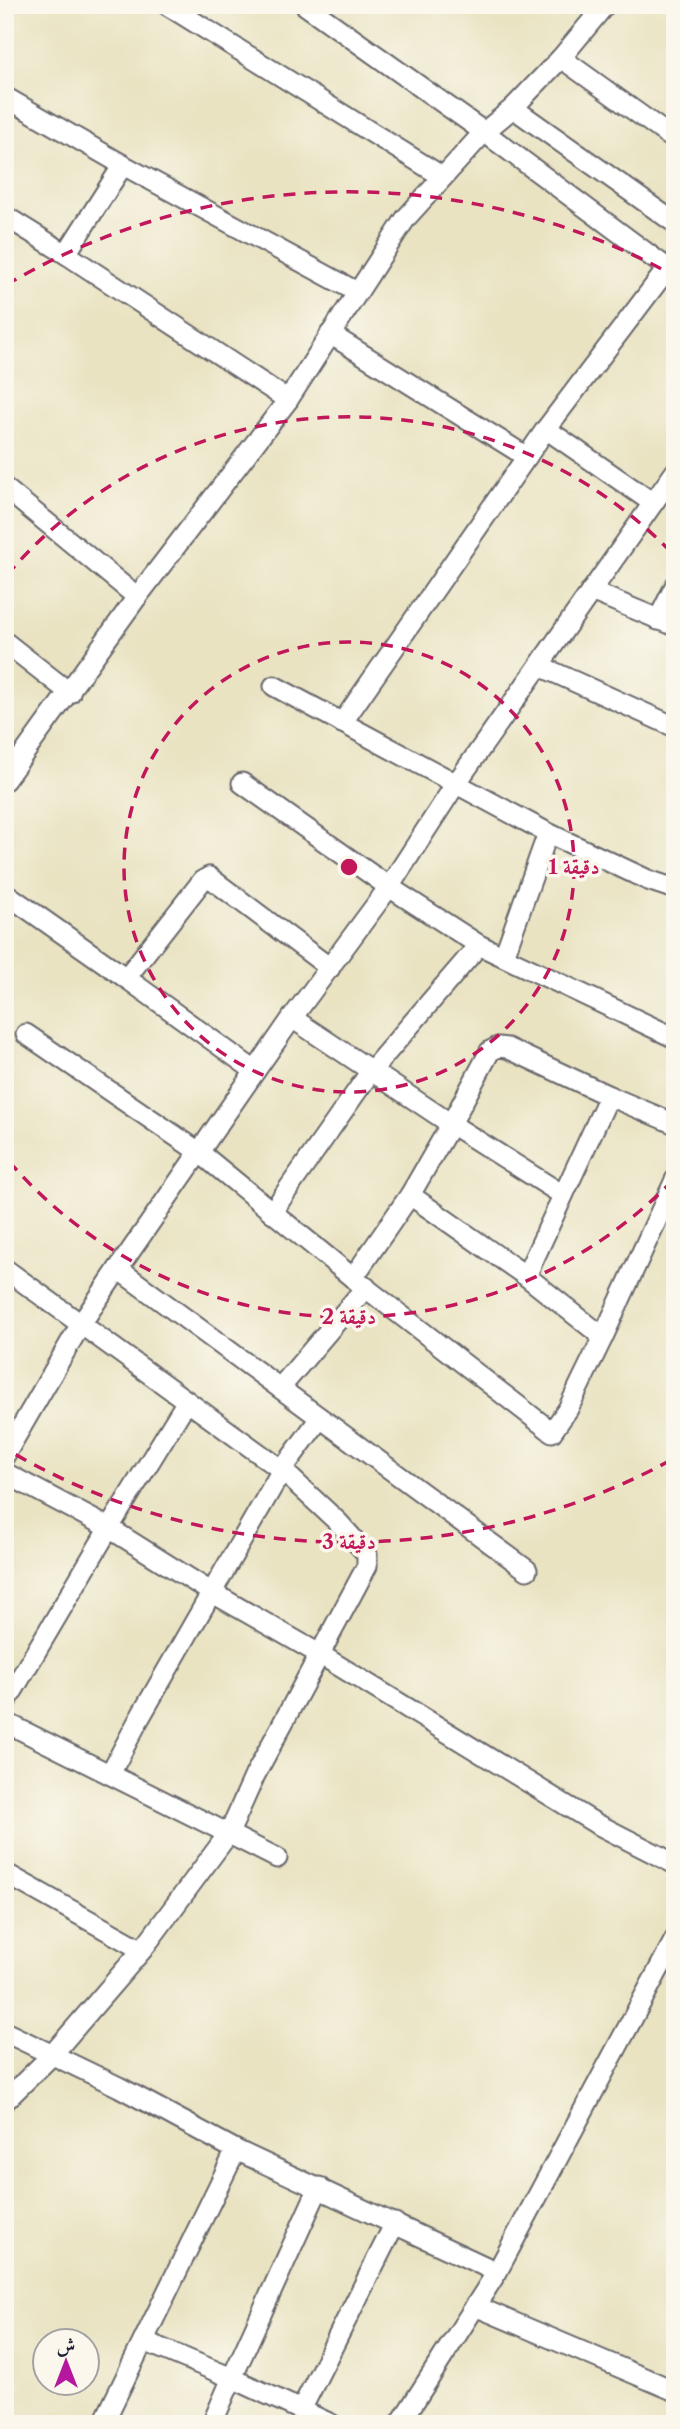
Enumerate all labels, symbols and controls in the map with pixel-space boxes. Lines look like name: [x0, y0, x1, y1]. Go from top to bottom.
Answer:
text: 1 دقيقة: [548, 854, 600, 879]
centre of rings: [337, 855, 361, 879]
text: 2 دقيقة: [322, 1304, 376, 1329]
text: 3 دقيقة: [322, 1529, 376, 1554]
north arrow: [32, 2328, 102, 2398]
text: ش: [57, 2334, 75, 2357]

